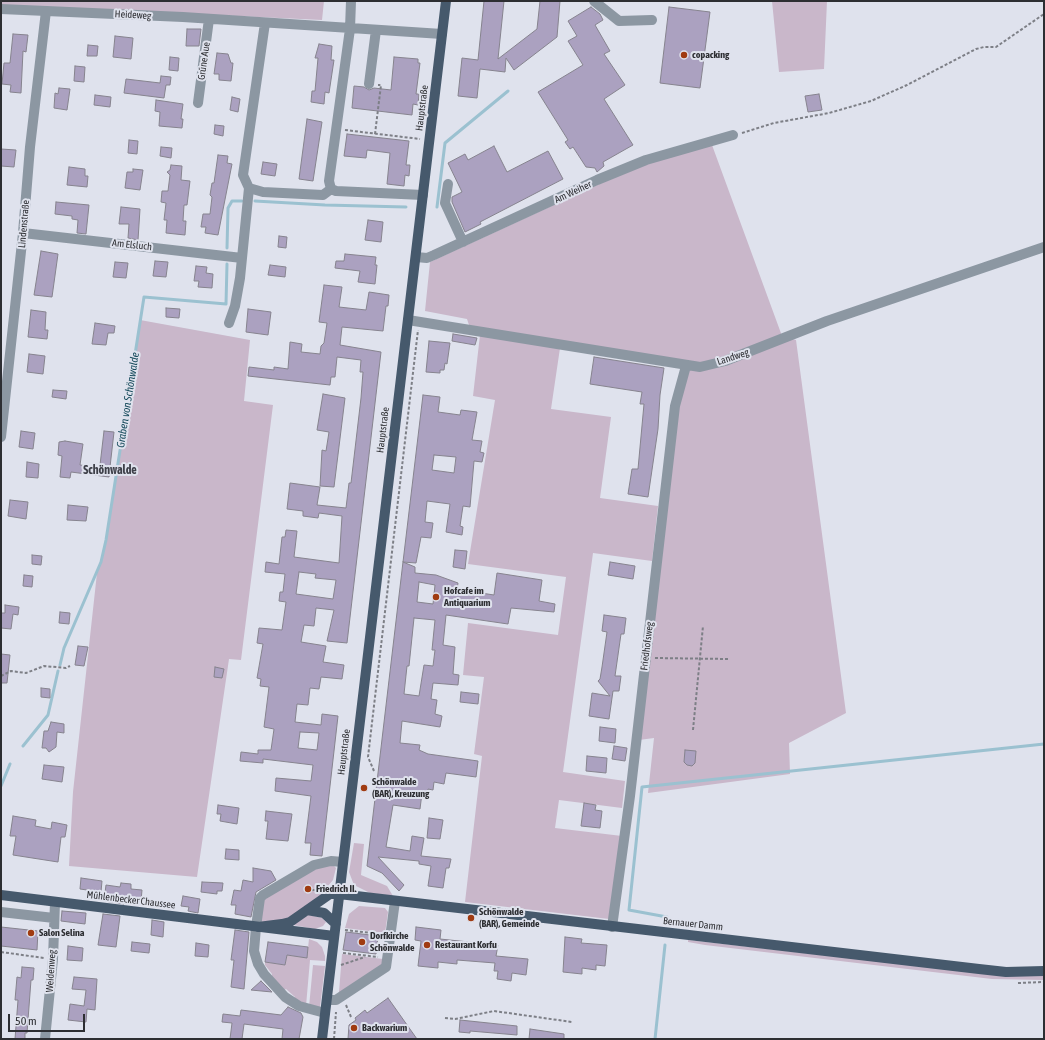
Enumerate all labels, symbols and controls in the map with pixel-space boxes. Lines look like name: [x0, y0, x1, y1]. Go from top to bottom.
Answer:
street label: Heideweg: [114, 8, 152, 22]
street label: Grüne Aue: [195, 41, 213, 81]
place label: copacking: [692, 49, 729, 61]
marker: copacking: [679, 50, 689, 60]
street label: Hauptstraße: [413, 84, 431, 132]
street label: Am Weiher: [553, 178, 593, 206]
street label: Lindenstraße: [16, 199, 32, 249]
street label: Am Elsluch: [112, 237, 152, 253]
street label: Landweg: [716, 346, 750, 368]
water label: Graben von Schönwalde: [114, 351, 142, 449]
street label: Hauptstraße: [374, 406, 392, 454]
district label: Schönwalde: [83, 463, 137, 477]
place label: Hofcafe im Antiquarium: [444, 585, 490, 608]
marker: Hofcafe im Antiquarium: [431, 592, 441, 602]
street label: Friedhofsweg: [638, 621, 656, 671]
street label: Hauptstraße: [335, 728, 353, 776]
place label: Schönwalde (BAR), Kreuzung: [372, 776, 429, 800]
marker: Schönwalde (BAR), Kreuzung: [359, 783, 369, 793]
place label: Friedrich II.: [316, 883, 356, 895]
marker: Friedrich II.: [303, 884, 313, 894]
street label: Mühlenbecker Chaussee: [86, 889, 176, 911]
place label: Schönwalde (BAR), Gemeinde: [479, 906, 540, 930]
marker: Schönwalde (BAR), Gemeinde: [466, 913, 476, 923]
street label: Bernauer Damm: [663, 915, 723, 933]
place label: Salon Selina: [39, 927, 85, 939]
marker: Salon Selina: [26, 928, 36, 938]
place label: Dorfkirche Schönwalde: [370, 930, 415, 954]
marker: Dorfkirche Schönwalde: [357, 937, 367, 947]
place label: Restaurant Korfu: [435, 939, 497, 951]
marker: Restaurant Korfu: [422, 940, 432, 950]
street label: Weidenweg: [44, 949, 58, 993]
scale bar: [10, 1006, 87, 1032]
text: 50 m: [15, 1014, 37, 1028]
place label: Backwarium: [362, 1022, 407, 1034]
marker: Backwarium: [349, 1023, 359, 1033]

